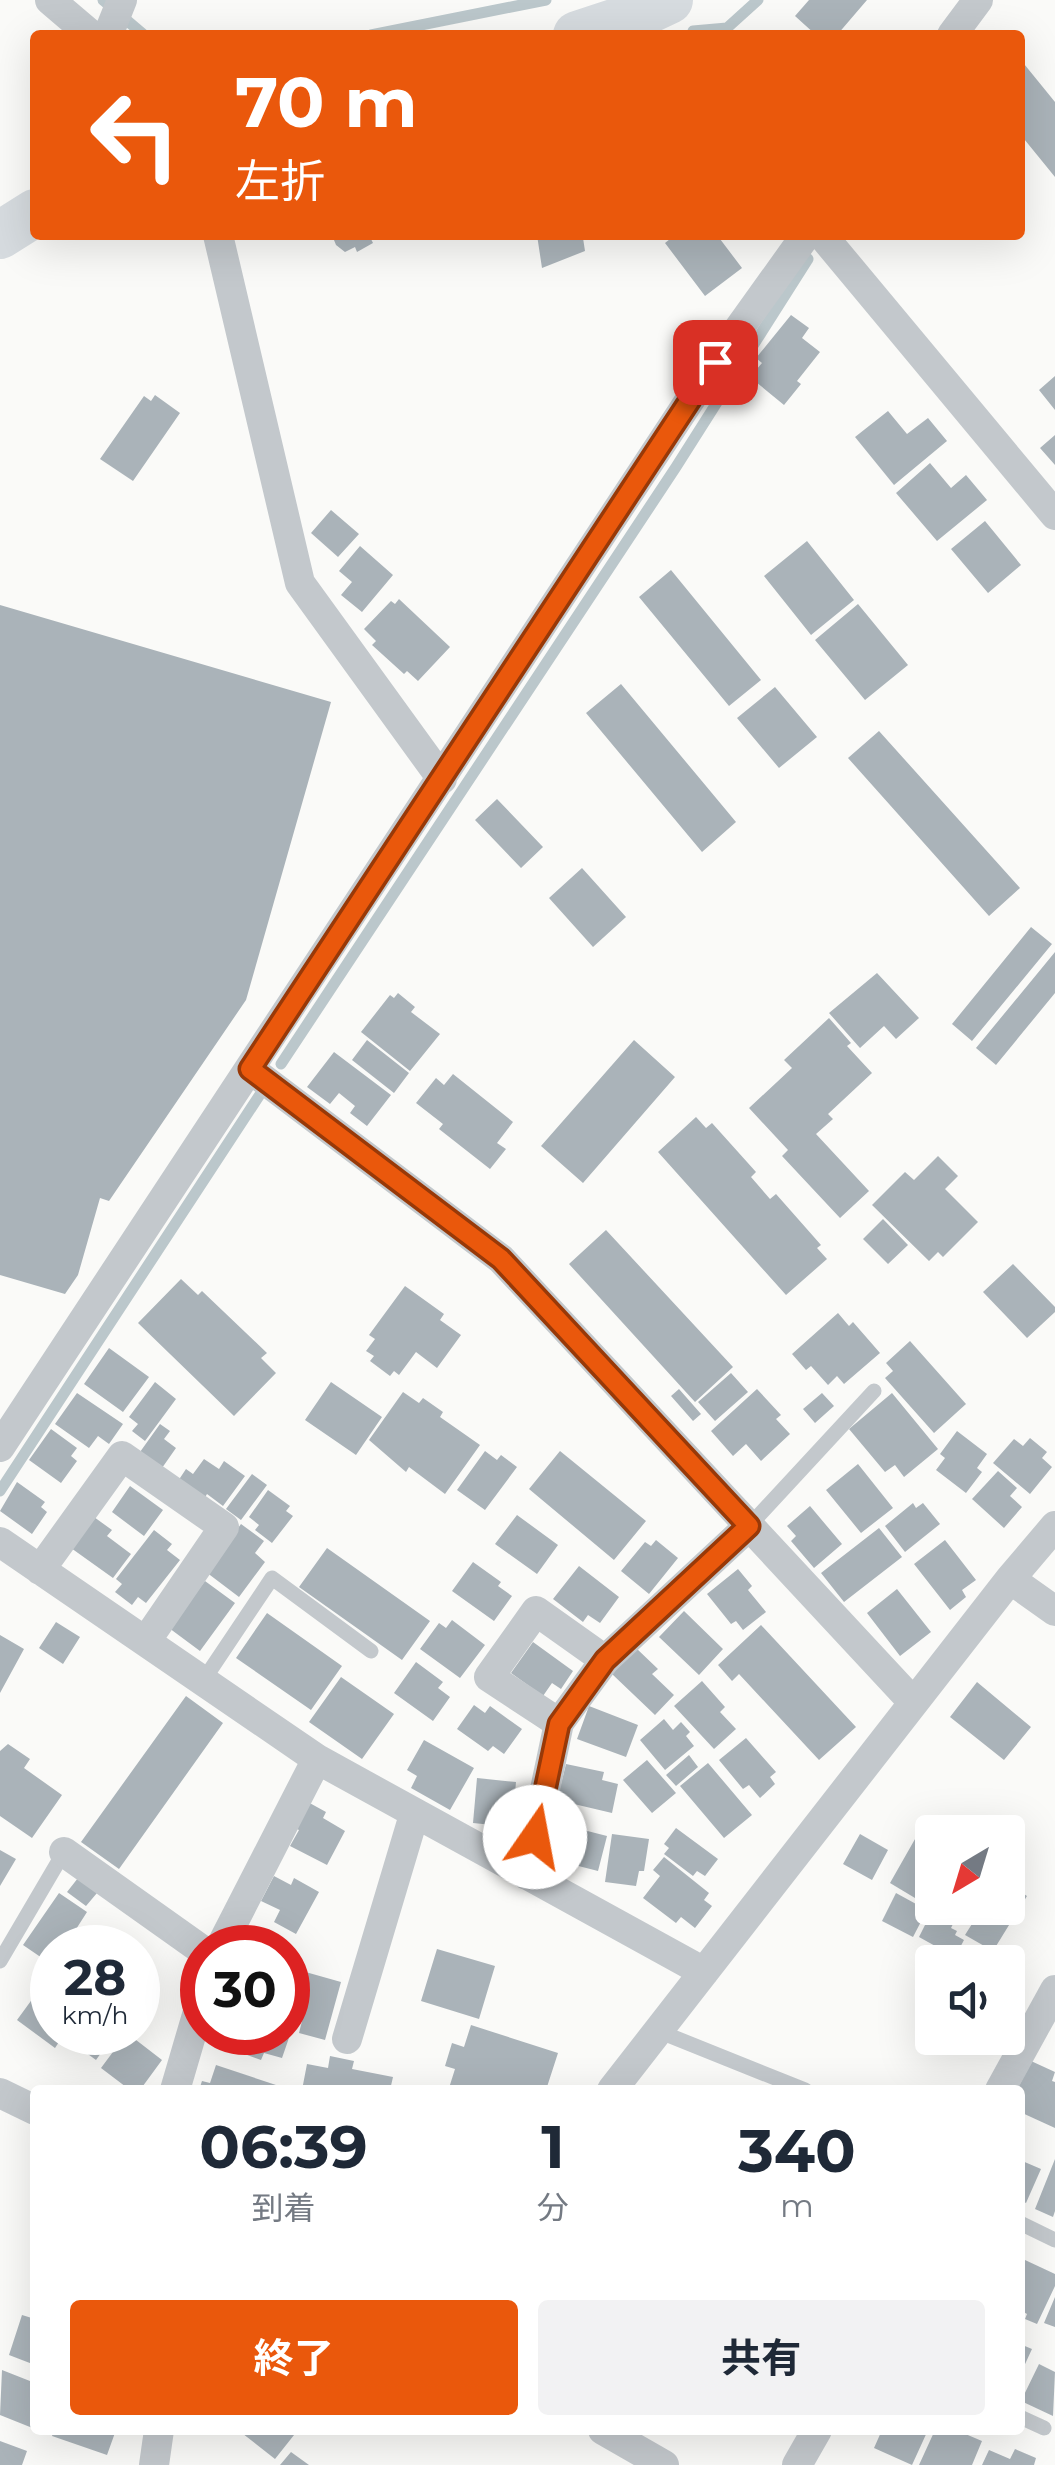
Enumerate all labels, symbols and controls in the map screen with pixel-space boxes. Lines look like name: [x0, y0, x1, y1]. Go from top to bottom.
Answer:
text: 70 m: [235, 59, 418, 145]
icon: left: [70, 70, 200, 200]
text: 左折: [235, 153, 325, 208]
pin: [673, 320, 758, 405]
icon: arrive: [688, 335, 743, 390]
position arrow: [483, 1785, 587, 1889]
north arrow: [915, 1815, 1025, 1925]
map controls: [915, 1815, 1025, 2055]
speed limit sign: 30: [180, 1925, 310, 2055]
button: sound: [915, 1945, 1025, 2055]
text: 28: [64, 1947, 126, 2008]
text: km/h: [62, 2000, 128, 2030]
text: 06:39: [199, 2110, 368, 2183]
text: 1: [541, 2110, 565, 2183]
text: 340: [738, 2114, 856, 2187]
text: m: [780, 2186, 814, 2225]
text: 到着: [251, 2188, 315, 2227]
text: 分: [537, 2188, 569, 2227]
button: 終了: [70, 2300, 518, 2415]
button: 共有: [538, 2300, 985, 2415]

